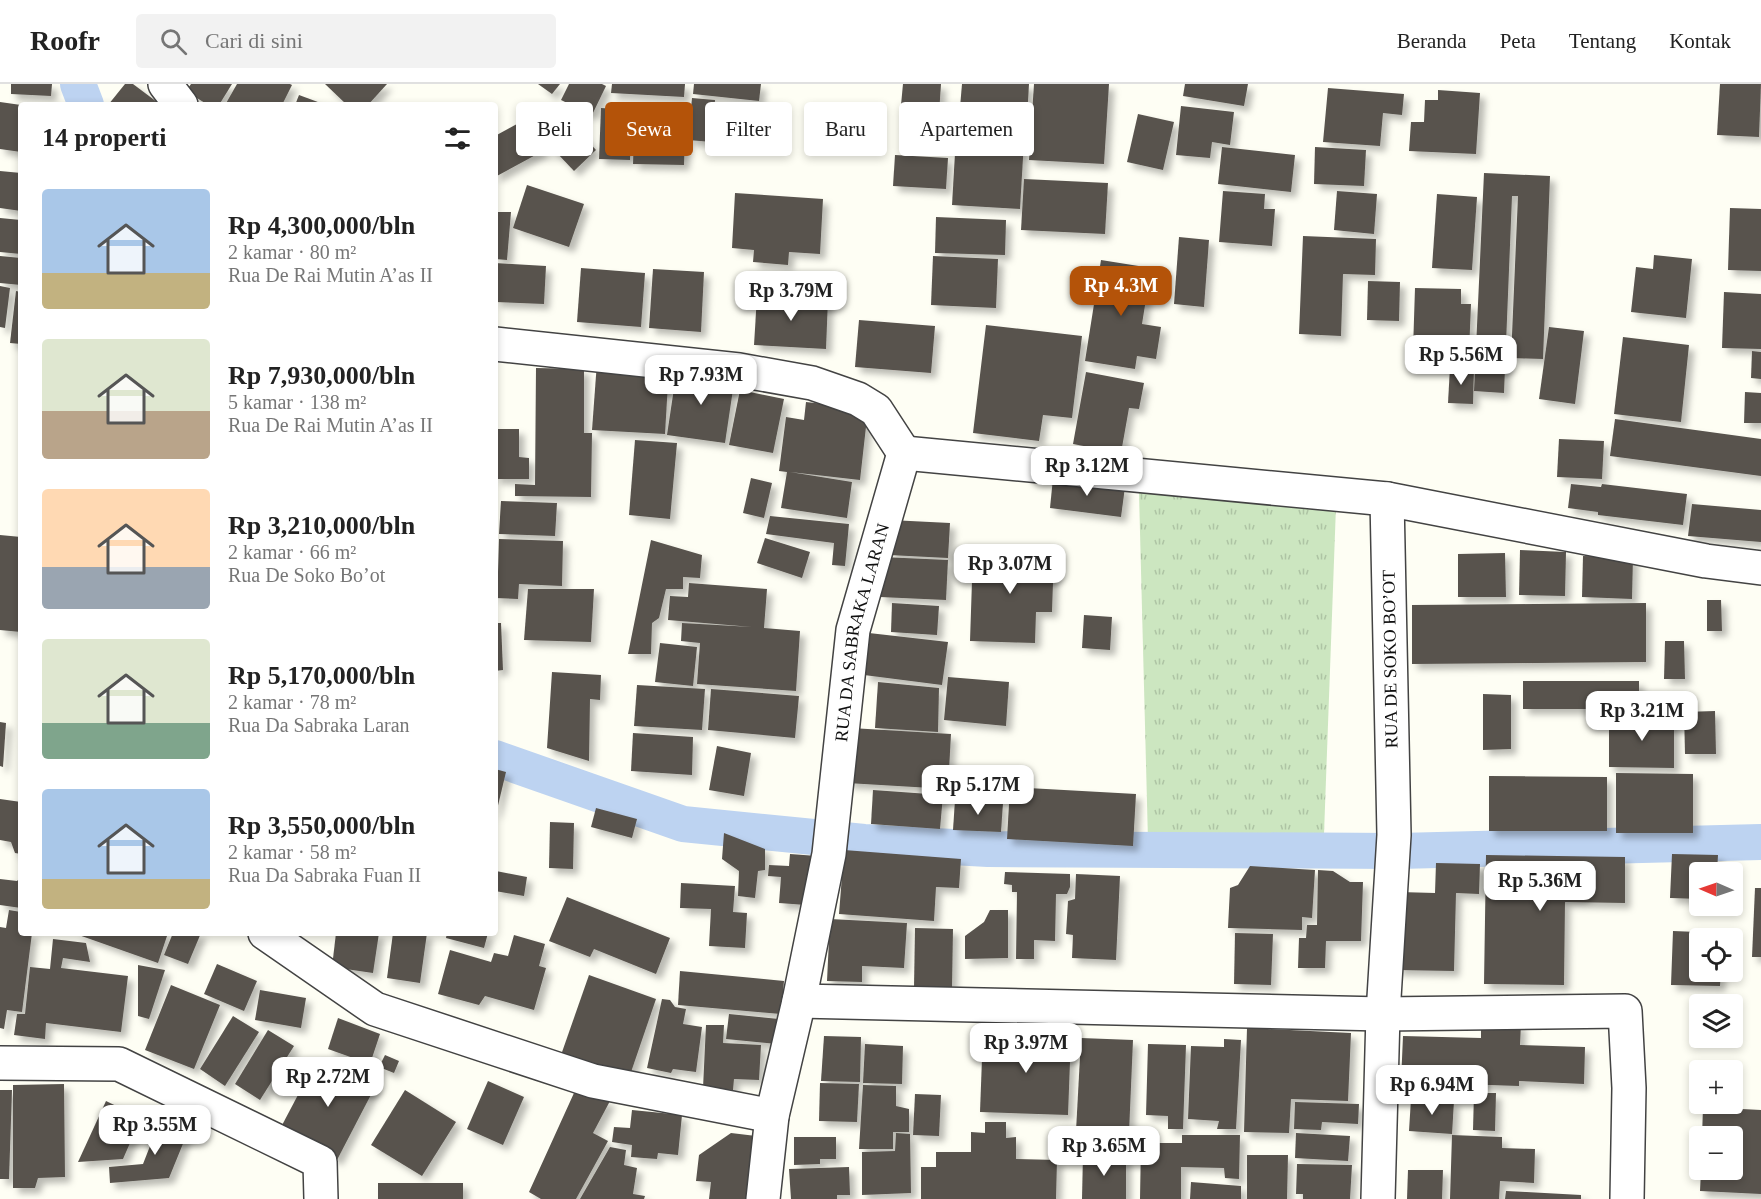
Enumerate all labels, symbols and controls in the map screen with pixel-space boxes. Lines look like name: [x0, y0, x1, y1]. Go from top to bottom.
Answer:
search box: [136, 14, 556, 68]
text: Roofr: [30, 25, 100, 56]
icon: search: [157, 25, 190, 58]
text: Cari di sini: [205, 28, 303, 53]
text: Beranda: [1397, 29, 1467, 53]
text: Peta: [1500, 29, 1536, 53]
text: Tentang: [1569, 29, 1636, 53]
text: Kontak: [1669, 29, 1731, 53]
chip: Beli: [516, 102, 593, 156]
chip: Sewa: [605, 102, 693, 156]
chip: Filter: [705, 102, 792, 156]
chip: Baru: [804, 102, 887, 156]
chip: Apartemen: [899, 102, 1034, 156]
icon: filters: [441, 122, 474, 155]
text: 14 properti: [42, 123, 166, 152]
text: Rp 4,300,000/bln: [228, 211, 415, 240]
icon: home: [90, 213, 162, 285]
text: 2 kamar · 80 m²: [228, 241, 356, 263]
text: Rua De Rai Mutin A’as II: [228, 264, 433, 286]
pin: Rp 4.3M: [1066, 266, 1176, 317]
pin: Rp 3.79M: [729, 271, 853, 322]
text: Rp 4.3M: [1084, 274, 1158, 296]
text: Rp 3.79M: [749, 279, 833, 301]
pin: Rp 5.56M: [1399, 335, 1523, 386]
text: Rp 5.56M: [1419, 343, 1503, 365]
pin: Rp 7.93M: [639, 355, 763, 406]
text: Rp 7,930,000/bln: [228, 361, 415, 390]
icon: home: [90, 363, 162, 435]
text: Rp 7.93M: [659, 363, 743, 385]
text: 5 kamar · 138 m²: [228, 391, 366, 413]
text: Rua De Rai Mutin A’as II: [228, 414, 433, 436]
pin: Rp 3.12M: [1025, 446, 1149, 497]
text: Rp 3.12M: [1045, 454, 1129, 476]
text: Rp 3,210,000/bln: [228, 511, 415, 540]
icon: home: [90, 513, 162, 585]
street label: RUA DA SABRAKA LARAN: [831, 521, 893, 743]
text: 2 kamar · 66 m²: [228, 541, 356, 563]
pin: Rp 3.07M: [948, 544, 1072, 595]
text: Rp 3.07M: [968, 552, 1052, 574]
text: Rua De Soko Bo’ot: [228, 564, 385, 586]
street label: RUA DE SOKO BO’OT: [1378, 570, 1402, 748]
text: Rp 5,170,000/bln: [228, 661, 415, 690]
icon: home: [90, 663, 162, 735]
text: 2 kamar · 78 m²: [228, 691, 356, 713]
pin: Rp 3.21M: [1580, 691, 1704, 742]
text: Rp 3.21M: [1600, 699, 1684, 721]
text: Rua Da Sabraka Laran: [228, 714, 410, 736]
pin: Rp 5.17M: [916, 765, 1040, 816]
text: Rp 5.17M: [936, 773, 1020, 795]
text: Rp 3,550,000/bln: [228, 811, 415, 840]
icon: home: [90, 813, 162, 885]
text: 2 kamar · 58 m²: [228, 841, 356, 863]
pin: Rp 5.36M: [1478, 861, 1602, 912]
north arrow: [1689, 862, 1743, 916]
map controls: [1689, 862, 1743, 1180]
text: Rua Da Sabraka Fuan II: [228, 864, 421, 886]
text: Rp 5.36M: [1498, 869, 1582, 891]
button: locate: [1689, 928, 1743, 982]
button: layers: [1689, 994, 1743, 1048]
pin: Rp 3.97M: [964, 1023, 1088, 1074]
text: Rp 3.97M: [984, 1031, 1068, 1053]
pin: Rp 2.72M: [266, 1057, 390, 1108]
button: +: [1689, 1060, 1743, 1114]
text: Rp 2.72M: [286, 1065, 370, 1087]
pin: Rp 6.94M: [1370, 1065, 1494, 1116]
text: Rp 6.94M: [1390, 1073, 1474, 1095]
pin: Rp 3.55M: [93, 1105, 217, 1156]
text: Rp 3.55M: [113, 1113, 197, 1135]
pin: Rp 3.65M: [1042, 1126, 1166, 1177]
button: −: [1689, 1126, 1743, 1180]
text: Rp 3.65M: [1062, 1134, 1146, 1156]

